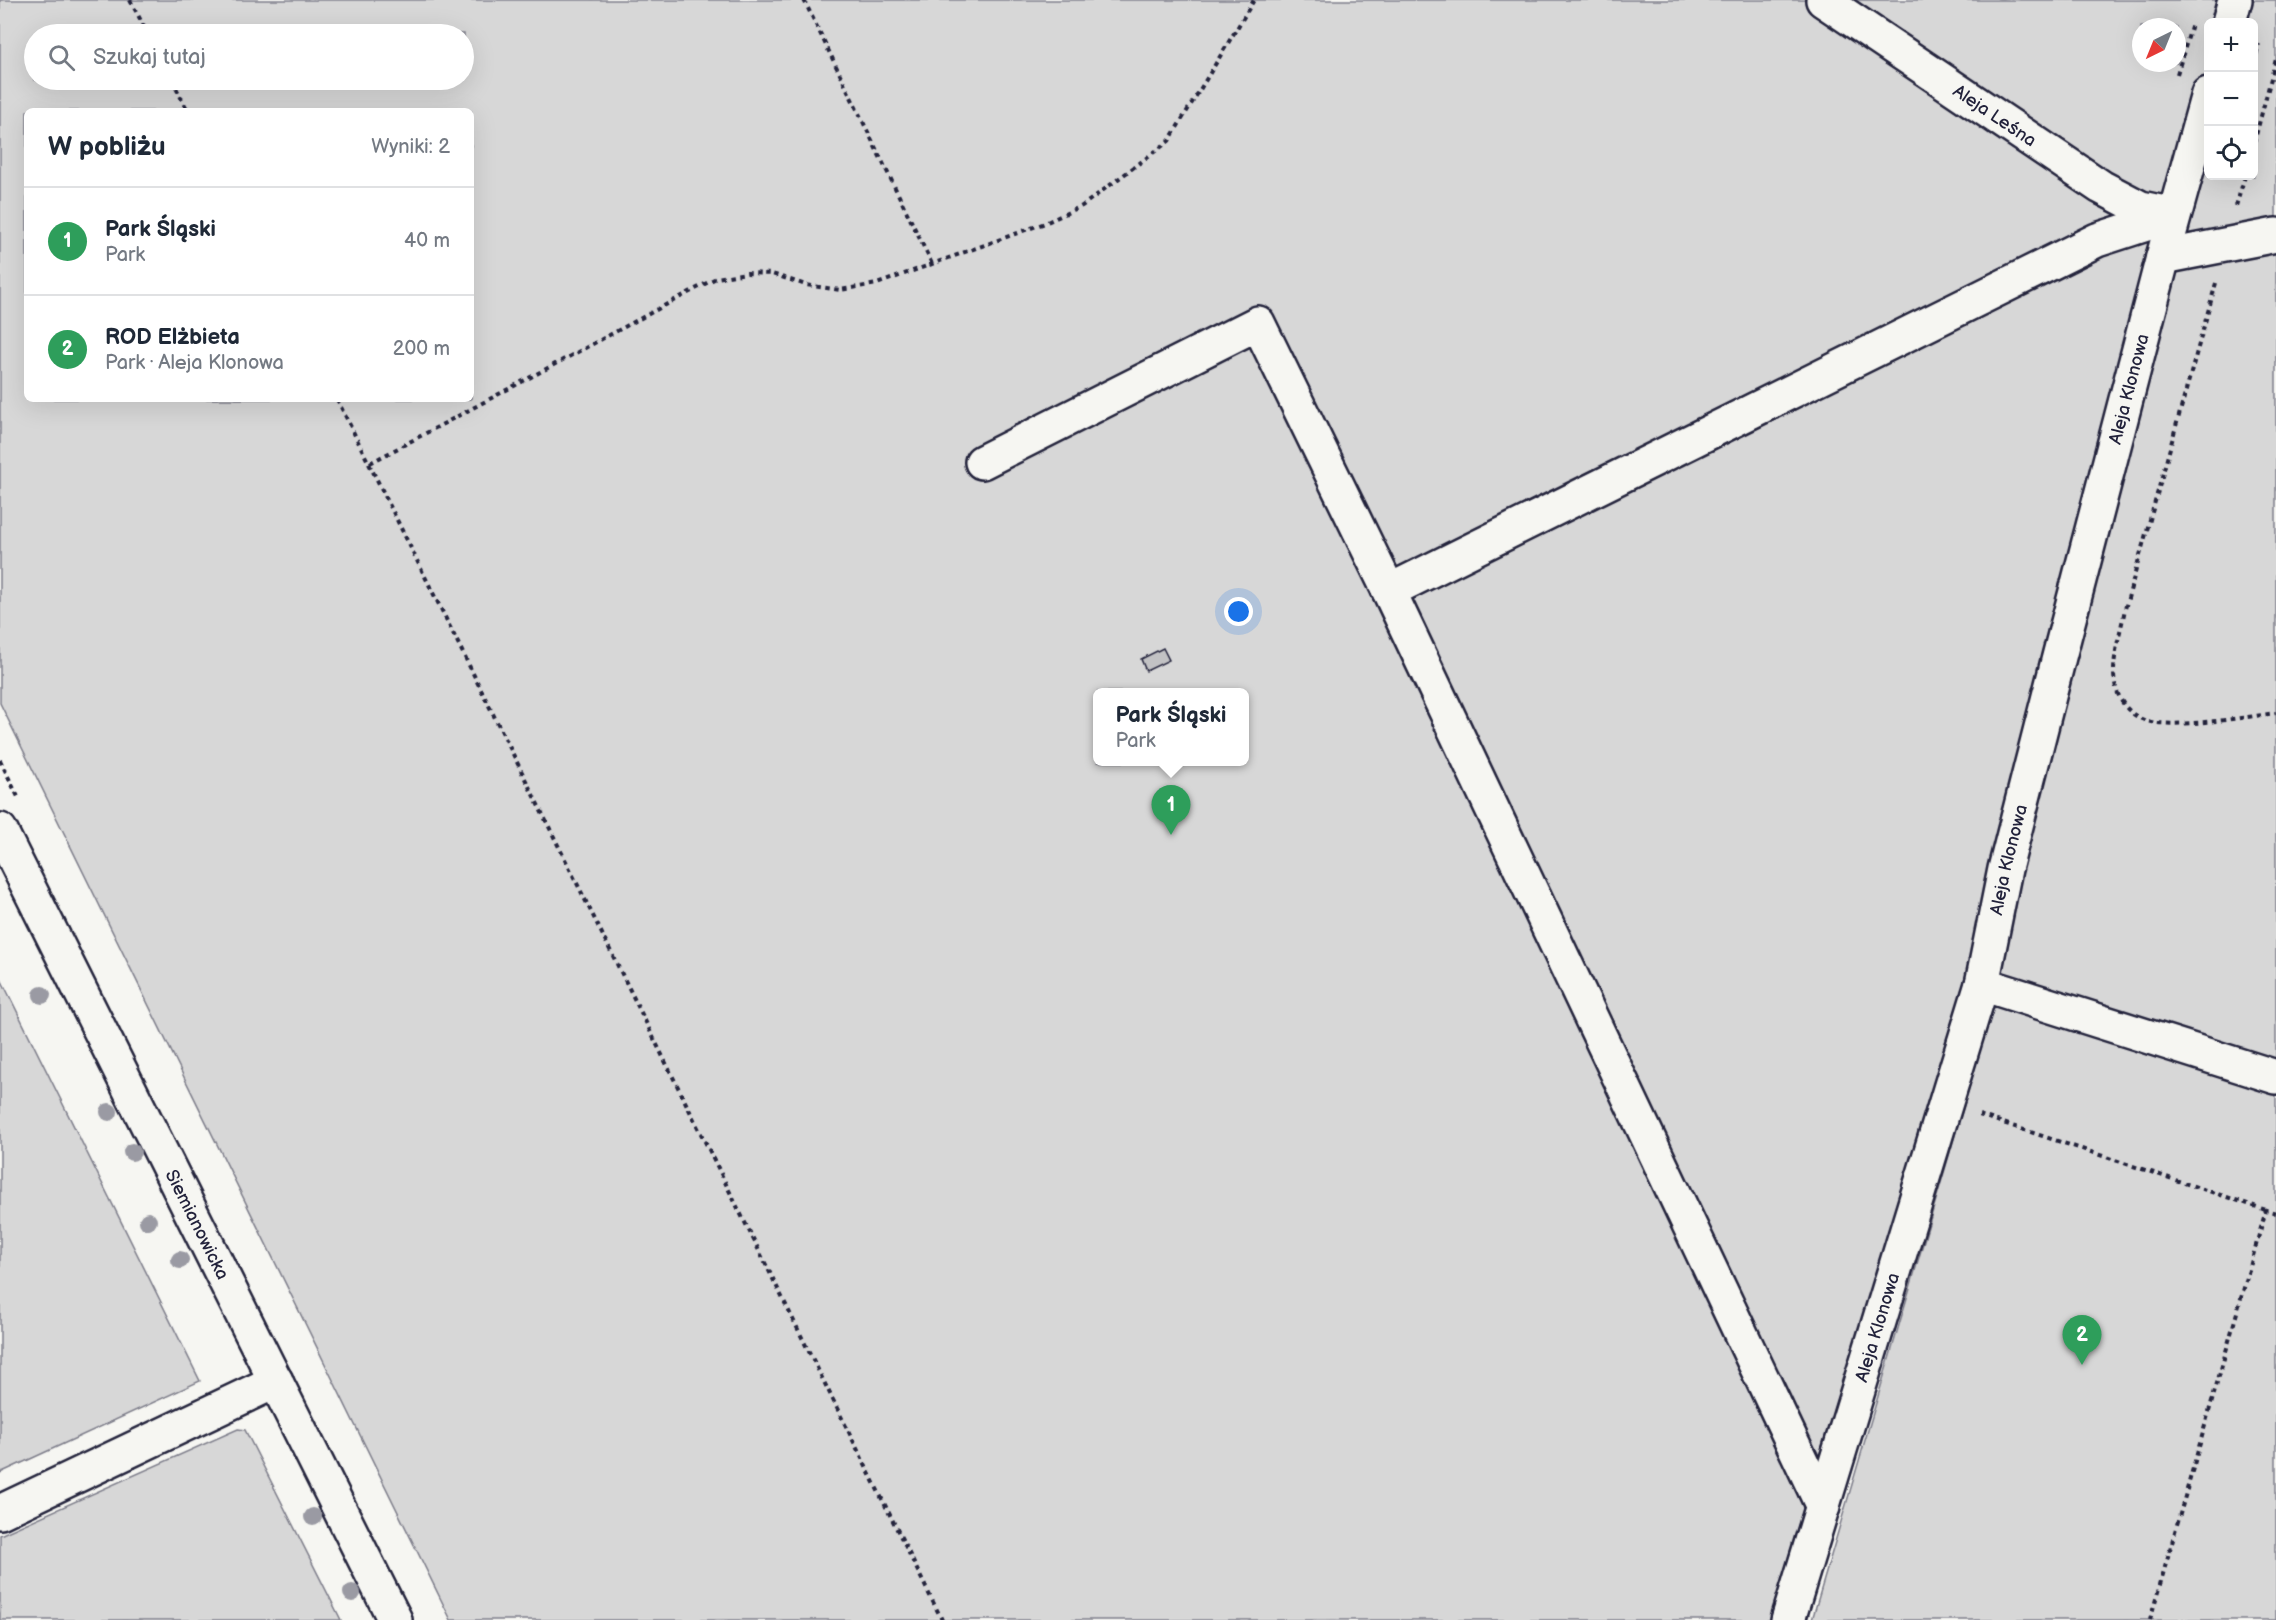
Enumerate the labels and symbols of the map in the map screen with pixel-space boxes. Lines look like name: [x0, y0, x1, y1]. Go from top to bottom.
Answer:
north arrow: [2132, 18, 2186, 72]
street label: Aleja Leśna: [1949, 80, 2040, 151]
street label: Aleja Klonowa: [2104, 331, 2153, 446]
your location: [1224, 597, 1253, 626]
pin: 1: [1152, 786, 1190, 835]
street label: Aleja Klonowa: [1986, 802, 2032, 917]
street label: Siemianowicka: [161, 1166, 233, 1283]
street label: Aleja Klonowa: [1851, 1270, 1904, 1384]
pin: 2: [2062, 1316, 2102, 1365]

